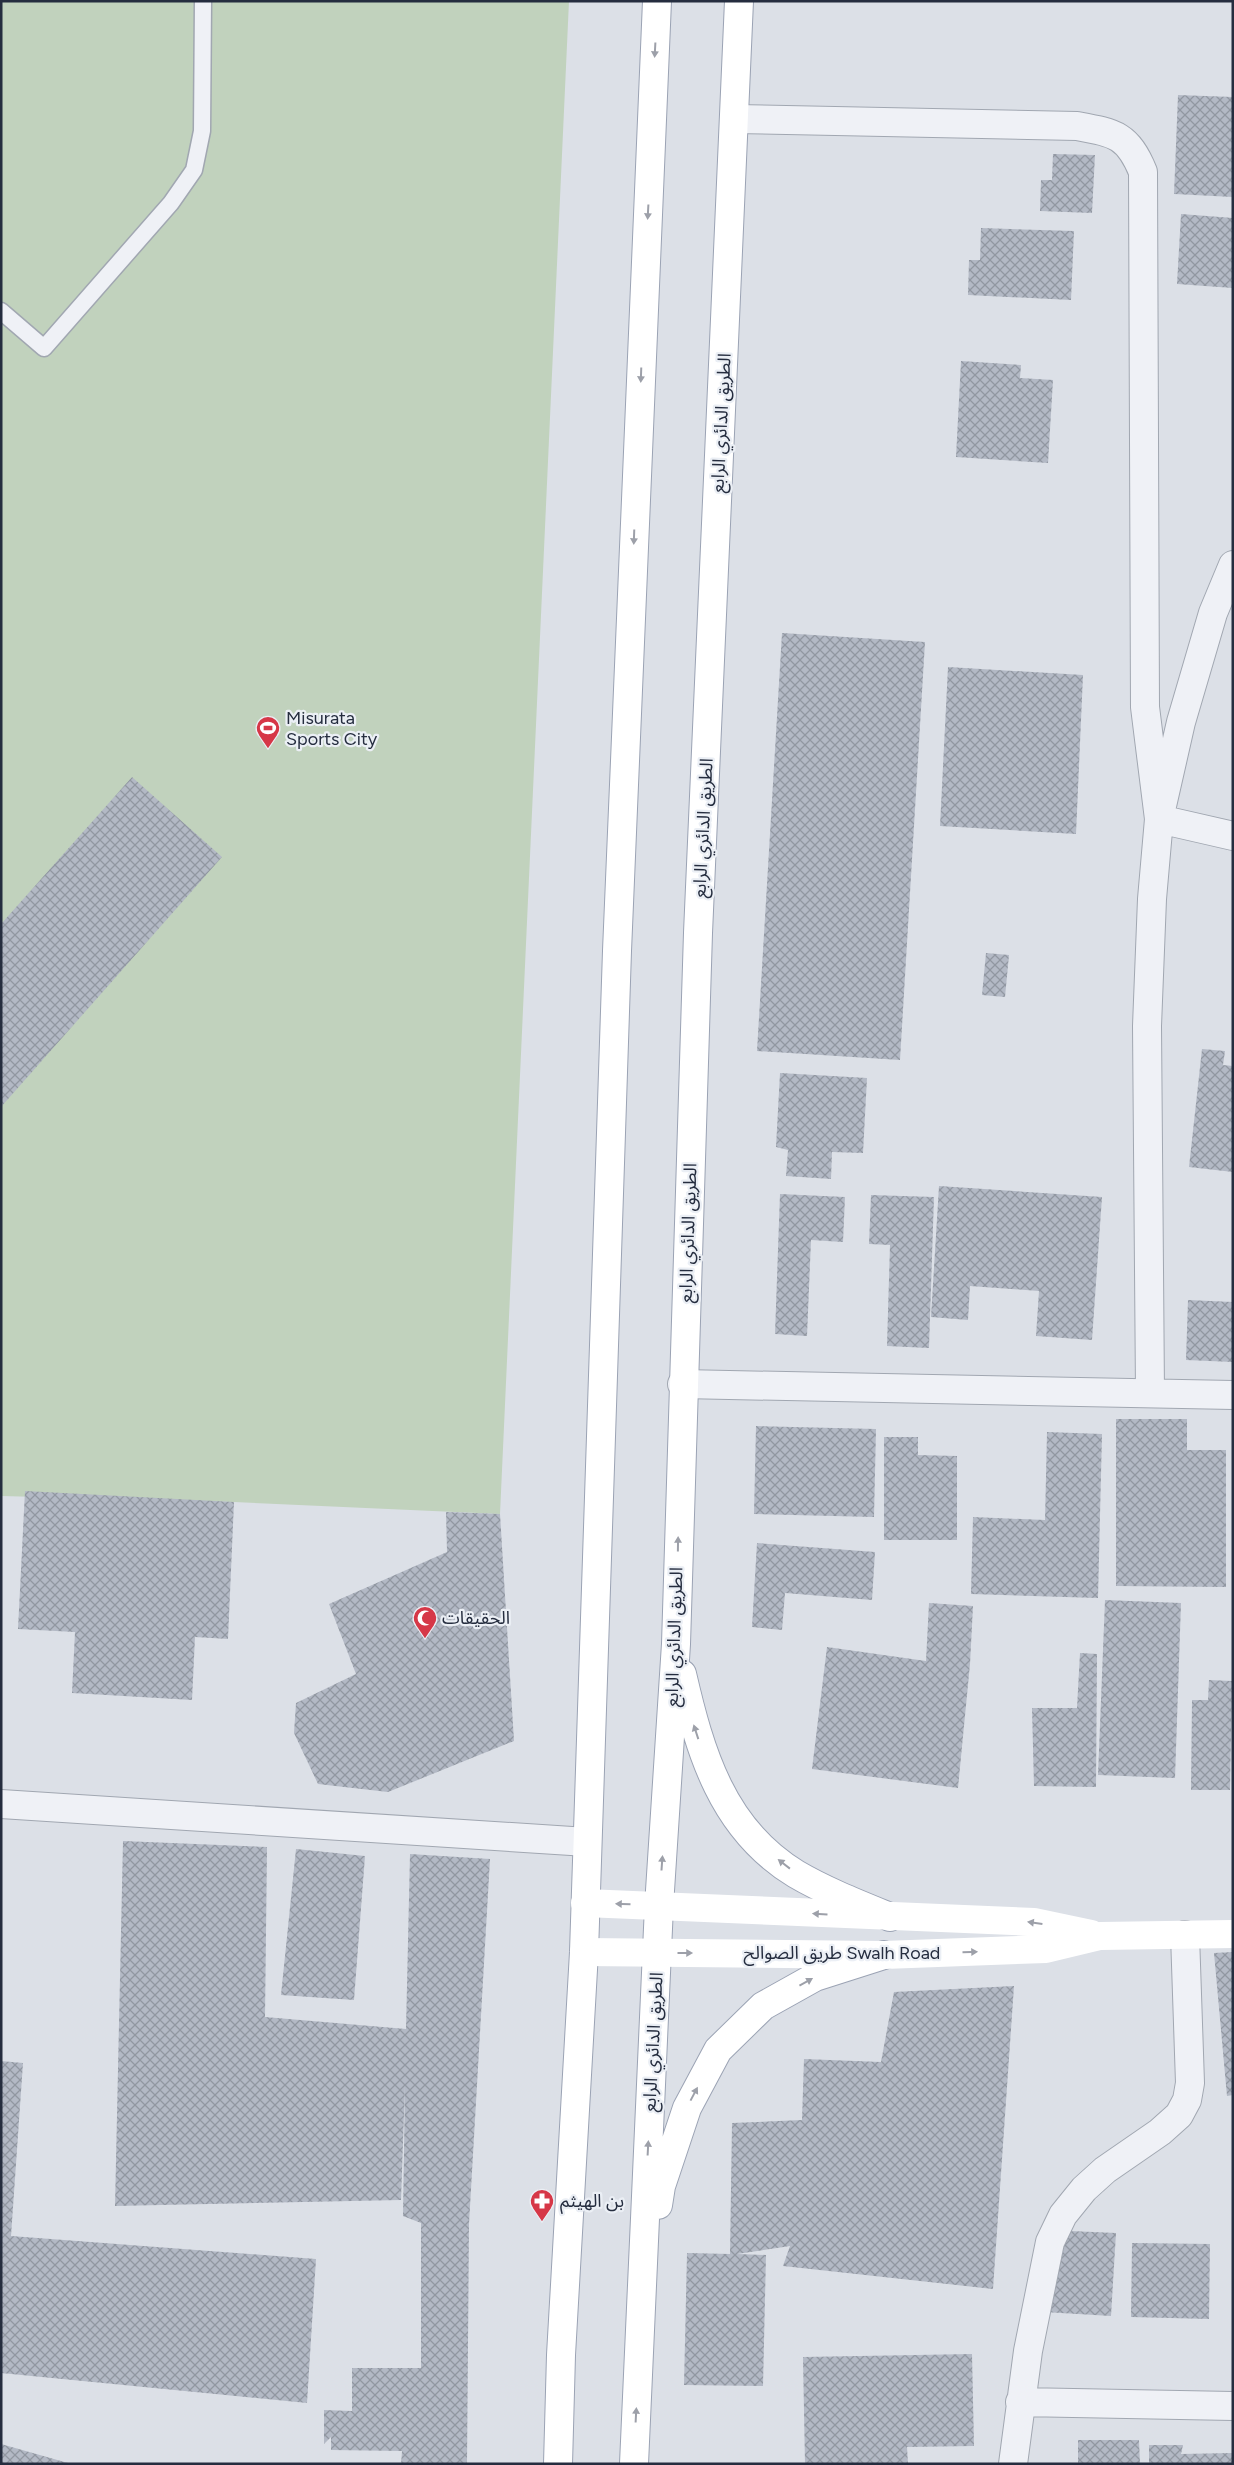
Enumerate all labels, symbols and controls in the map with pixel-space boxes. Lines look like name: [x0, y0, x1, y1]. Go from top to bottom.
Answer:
one-way arrow: [651, 42, 659, 58]
one-way arrow: [643, 205, 651, 221]
street label: الطريق الدائري الرابع: [706, 353, 739, 494]
one-way arrow: [637, 367, 645, 383]
one-way arrow: [630, 529, 638, 545]
place label: Misurata Sports City: [286, 707, 378, 750]
sports icon: Misurata Sports City: [255, 715, 281, 749]
street label: الطريق الدائري الرابع: [688, 758, 721, 899]
street label: الطريق الدائري الرابع: [675, 1163, 704, 1303]
one-way arrow: [674, 1535, 682, 1551]
street label: الطريق الدائري الرابع: [661, 1567, 690, 1707]
mosque icon: الحقيقات: [412, 1605, 438, 1639]
place label: الحقيقات: [442, 1607, 510, 1629]
one-way arrow: [692, 1724, 699, 1739]
one-way arrow: [658, 1855, 666, 1871]
one-way arrow: [777, 1859, 790, 1870]
one-way arrow: [615, 1900, 631, 1908]
one-way arrow: [812, 1909, 828, 1917]
one-way arrow: [1027, 1919, 1043, 1927]
street label: طريق الصوالح Swalh Road: [744, 1942, 940, 1966]
one-way arrow: [962, 1947, 978, 1955]
one-way arrow: [677, 1949, 693, 1957]
street label: الطريق الدائري الرابع: [638, 1972, 671, 2113]
one-way arrow: [798, 1978, 813, 1986]
one-way arrow: [690, 2088, 699, 2101]
one-way arrow: [645, 2140, 653, 2156]
pharmacy icon: بن الهيثم: [529, 2188, 555, 2222]
place label: بن الهيثم: [560, 2190, 624, 2214]
one-way arrow: [632, 2407, 640, 2423]

